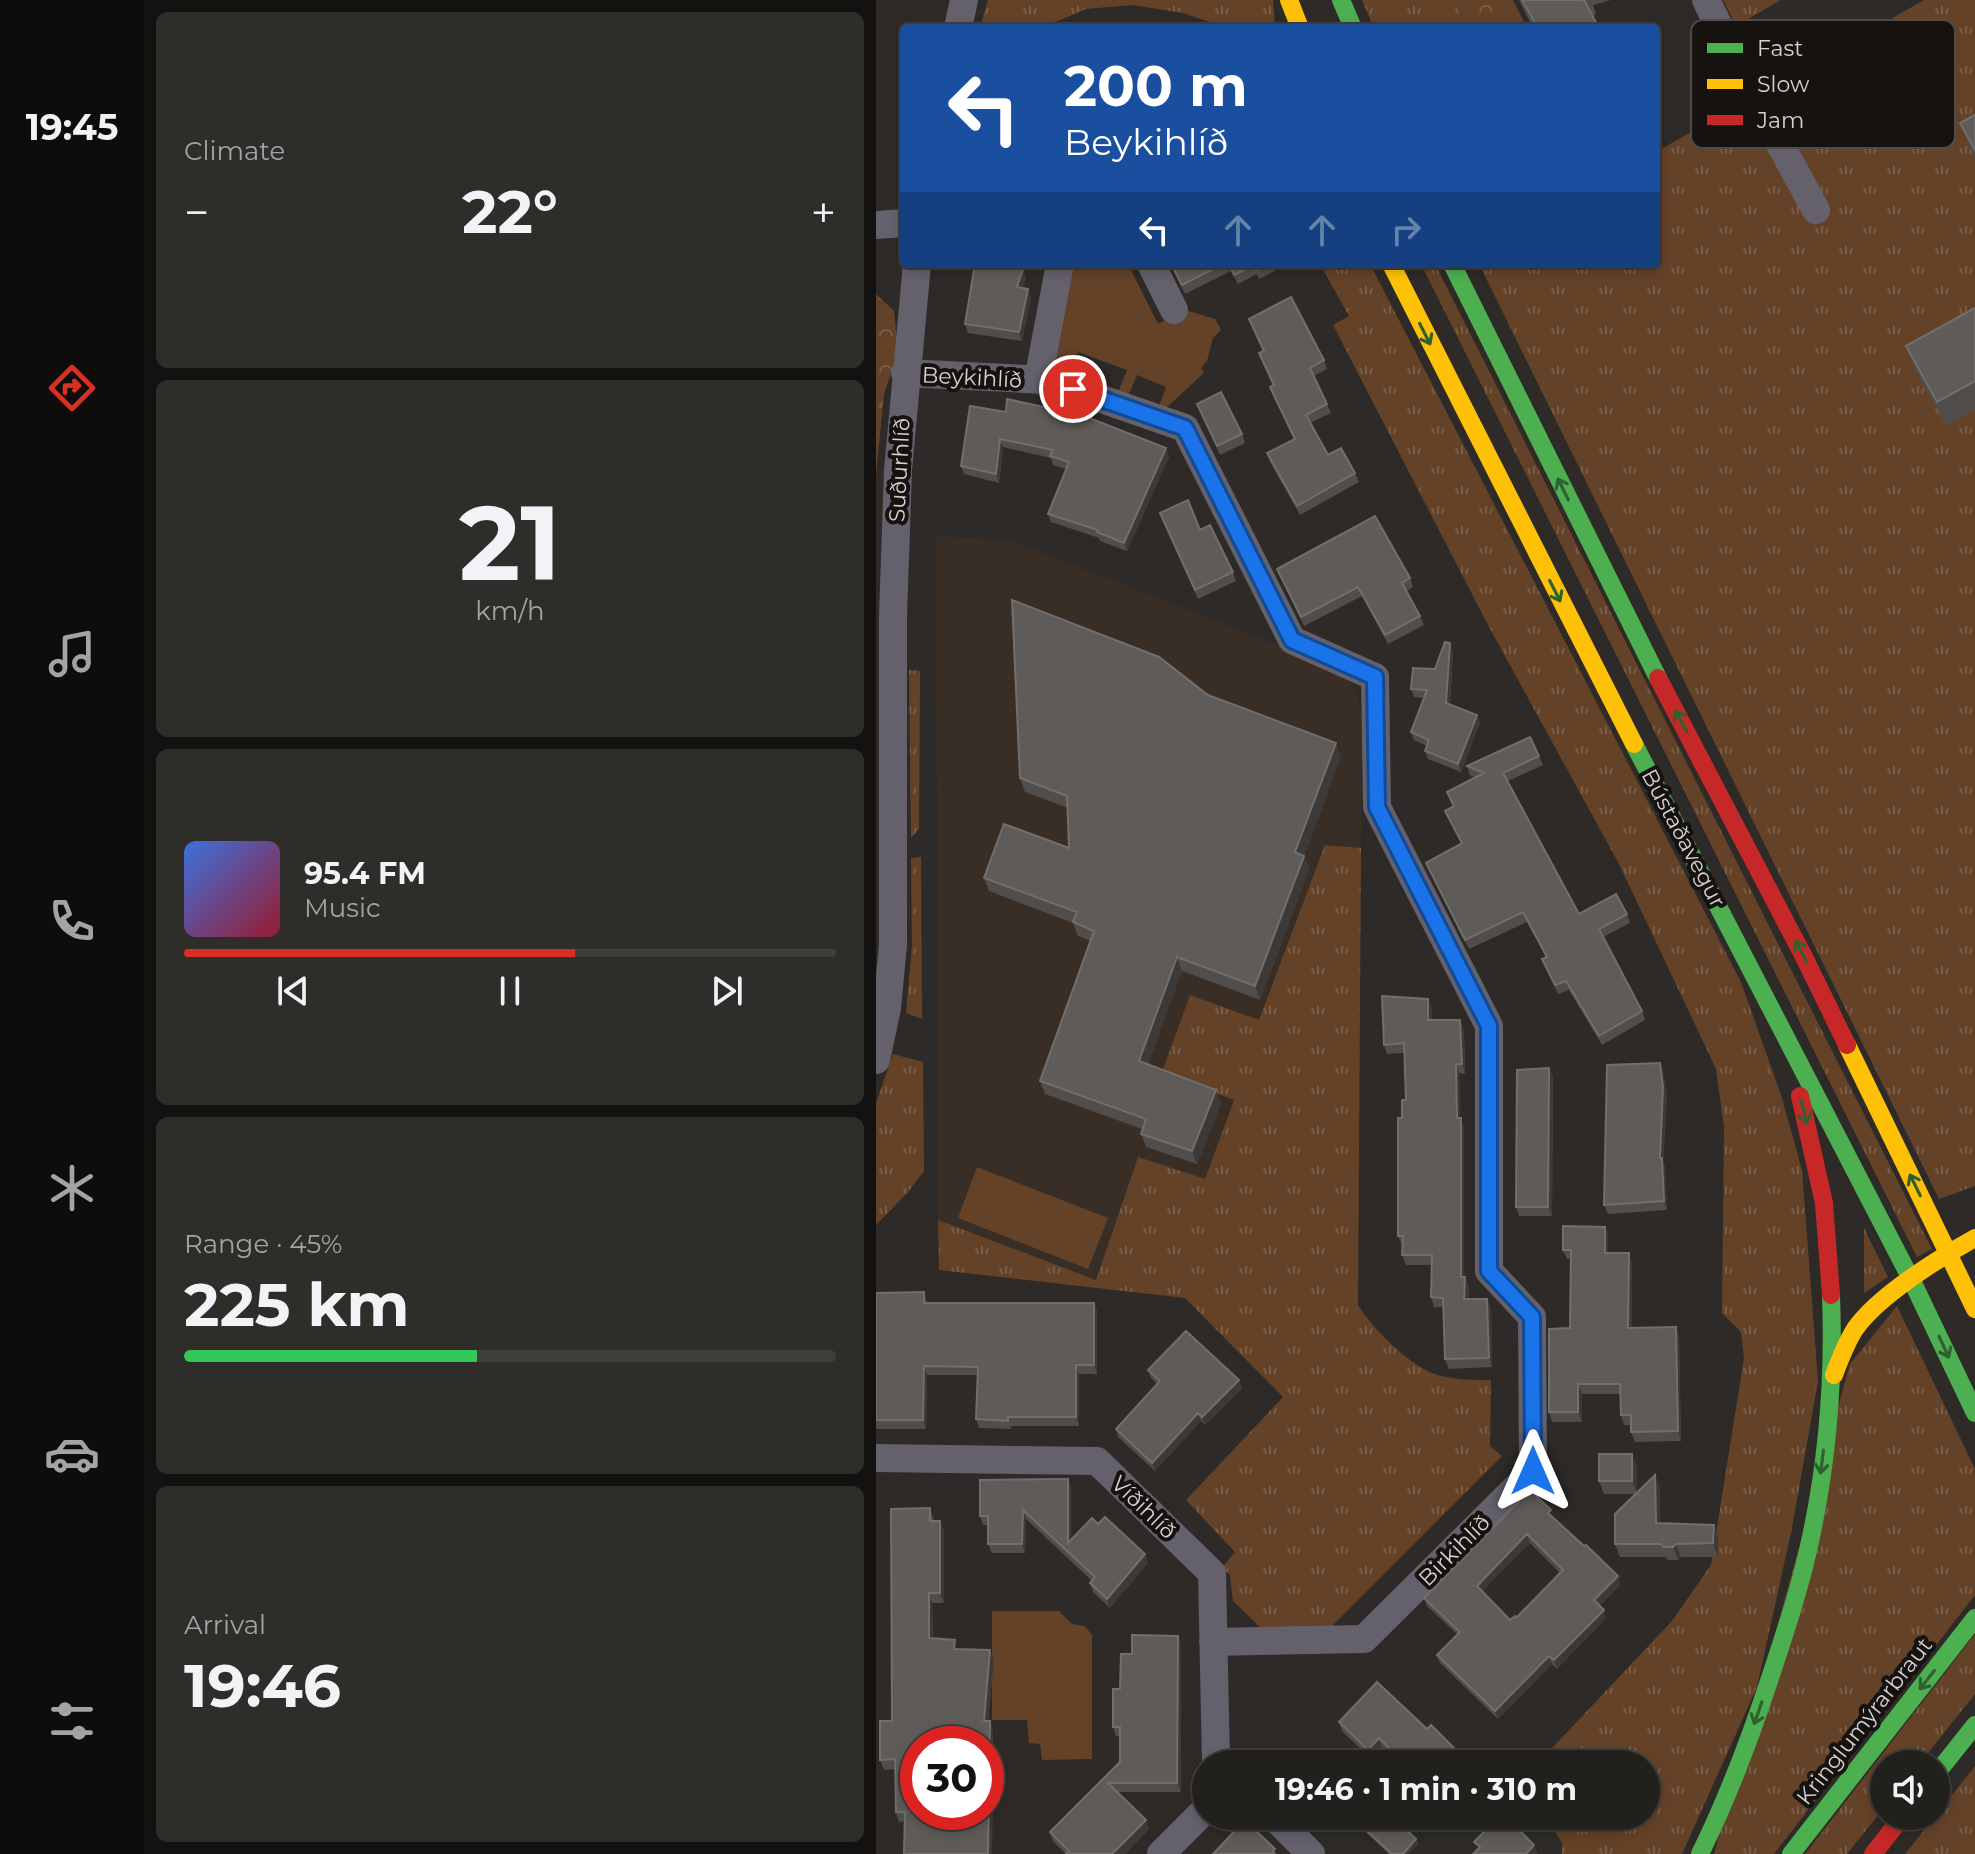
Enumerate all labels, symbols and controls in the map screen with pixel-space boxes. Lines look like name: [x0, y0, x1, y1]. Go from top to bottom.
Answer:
legend: [1691, 20, 1955, 148]
text: Fast: [1757, 35, 1803, 62]
text: 200 m: [1064, 52, 1248, 120]
icon: left: [932, 56, 1036, 160]
text: Slow: [1757, 71, 1810, 98]
text: 19:45: [26, 105, 118, 149]
text: Jam: [1756, 107, 1804, 134]
text: Beykihlíð: [1064, 120, 1228, 164]
text: Climate: [184, 135, 285, 167]
text: 22°: [462, 175, 558, 248]
text: −: [184, 185, 209, 239]
text: +: [811, 185, 836, 239]
icon: left: [1132, 208, 1176, 252]
icon: ahead: [1216, 208, 1260, 252]
icon: ahead: [1300, 208, 1344, 252]
icon: right: [1384, 208, 1428, 252]
one-way arrow: [1417, 322, 1433, 346]
pin: [1039, 355, 1107, 423]
icon: directions: [44, 360, 100, 416]
street label: Beykihlíð: [921, 361, 1023, 394]
icon: arrive: [1051, 367, 1095, 411]
street label: Suðurhlíð: [883, 417, 916, 523]
one-way arrow: [1555, 477, 1570, 501]
text: 21: [459, 479, 561, 606]
one-way arrow: [1548, 579, 1563, 603]
text: km/h: [475, 595, 545, 627]
icon: music: [44, 626, 100, 682]
one-way arrow: [1672, 709, 1688, 733]
street label: Bústaðavegur: [1636, 764, 1731, 912]
text: 95.4 FM: [304, 855, 426, 892]
text: Music: [304, 892, 381, 924]
icon: phone: [44, 893, 100, 949]
one-way arrow: [1793, 940, 1808, 964]
icon: previous: [271, 969, 315, 1013]
icon: pause: [488, 969, 532, 1013]
icon: next: [705, 969, 749, 1013]
one-way arrow: [1797, 1098, 1812, 1124]
icon: climate: [44, 1160, 100, 1216]
one-way arrow: [1907, 1174, 1922, 1198]
text: Range · 45%: [184, 1228, 342, 1260]
text: 225 km: [184, 1268, 410, 1341]
one-way arrow: [1937, 1335, 1952, 1359]
icon: car: [44, 1426, 100, 1482]
position arrow: [1491, 1429, 1575, 1513]
one-way arrow: [1814, 1448, 1829, 1475]
street label: Víðihlíð: [1106, 1470, 1182, 1545]
street label: Birkihlíð: [1413, 1509, 1496, 1592]
text: Arrival: [184, 1609, 266, 1641]
street label: Kringlumýrarbraut: [1791, 1632, 1938, 1810]
text: 19:46: [184, 1649, 341, 1722]
one-way arrow: [1918, 1669, 1936, 1690]
icon: filters: [44, 1693, 100, 1749]
one-way arrow: [1750, 1701, 1765, 1726]
speed limit sign: 30: [900, 1726, 1004, 1830]
map controls: [1870, 1750, 1950, 1830]
button: sound: [1870, 1750, 1950, 1830]
text: 19:46 · 1 min · 310 m: [1275, 1771, 1577, 1808]

